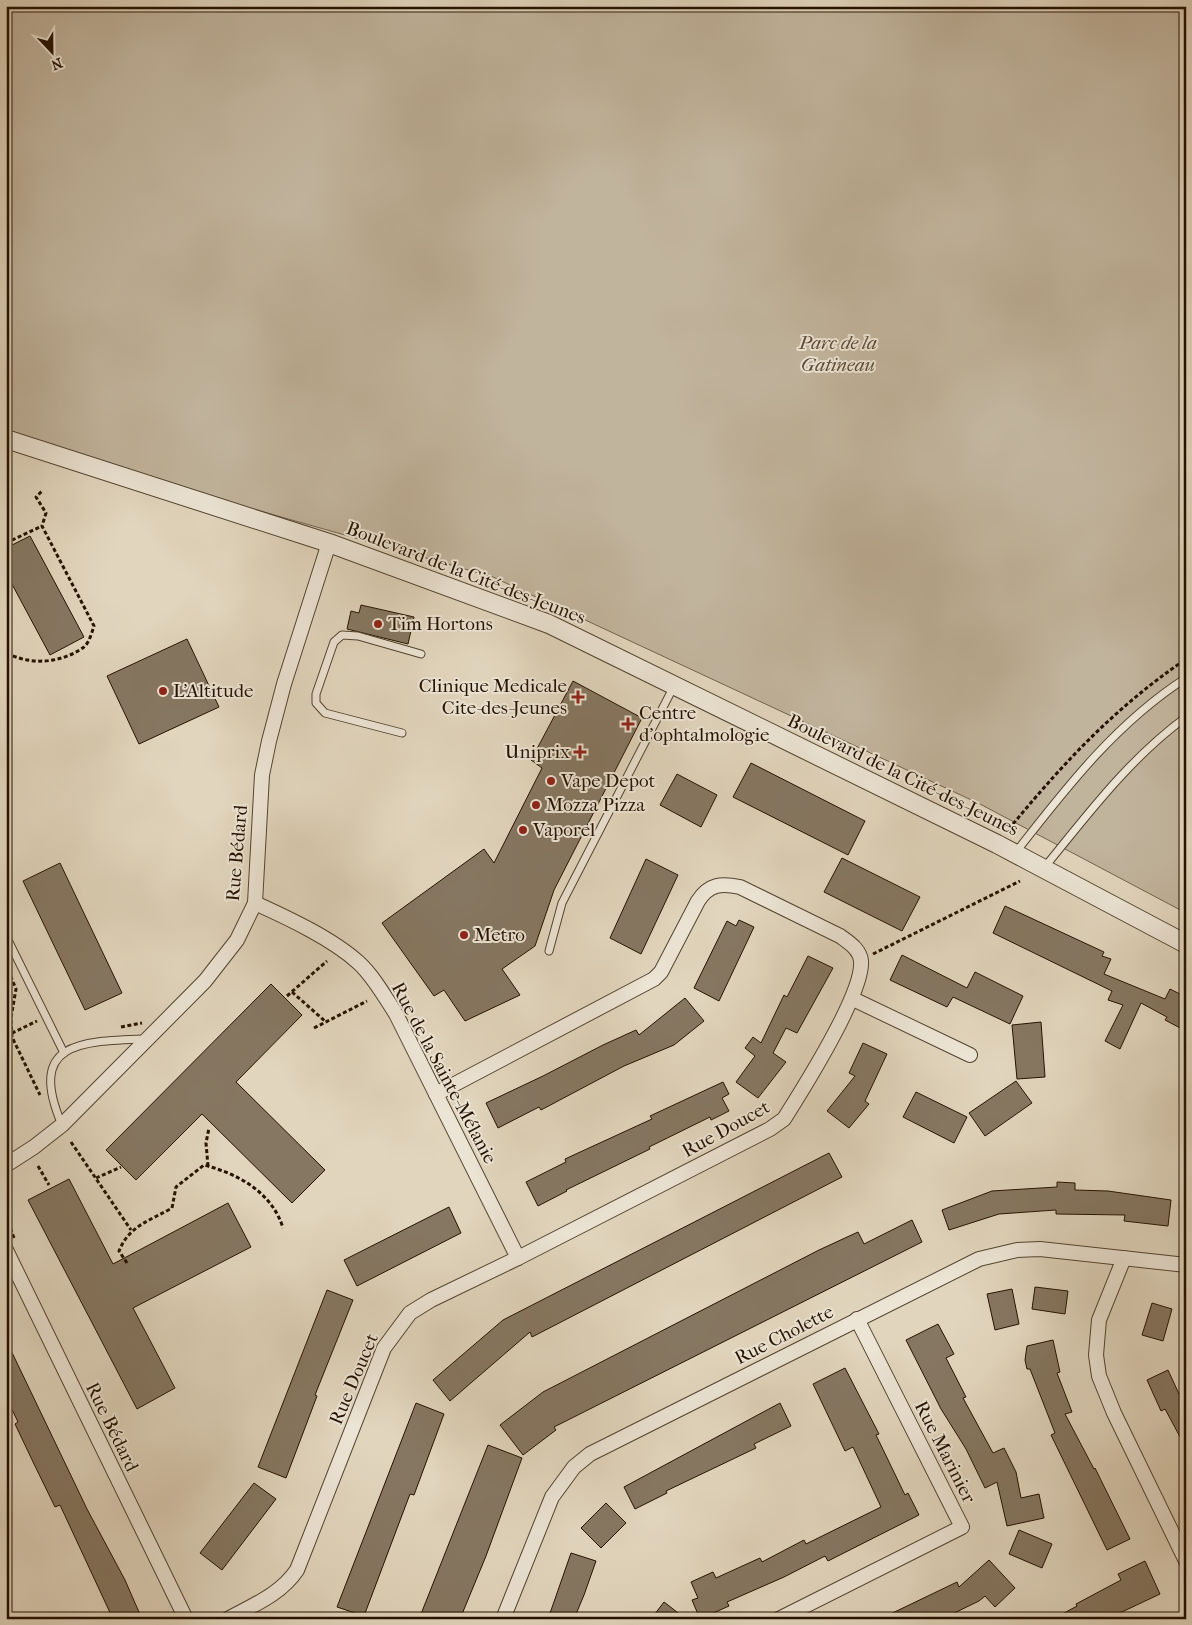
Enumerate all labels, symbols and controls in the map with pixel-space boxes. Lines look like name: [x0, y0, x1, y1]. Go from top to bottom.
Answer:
north arrow: [28, 28, 78, 78]
text: N: [48, 54, 65, 74]
park label: Parc de la Gatineau: [798, 332, 877, 376]
street label: Boulevard de la Cité-des-Jeunes: [343, 517, 589, 629]
place label: Tim Hortons: [388, 613, 493, 635]
marker: Tim Hortons: [372, 618, 384, 630]
place label: Clinique Medicale Cite-des-Jeunes: [419, 675, 567, 719]
place label: L'Altitude: [173, 680, 253, 702]
marker: L'Altitude: [157, 685, 169, 697]
marker: Clinique Medicale Cite-des-Jeunes: [571, 690, 585, 704]
place label: Centre d'ophtalmologie: [639, 702, 769, 746]
street label: Boulevard de la Cité-des-Jeunes: [784, 709, 1022, 841]
marker: Centre d'ophtalmologie: [621, 717, 635, 731]
place label: Uniprix: [505, 741, 570, 763]
marker: Uniprix: [574, 746, 586, 758]
place label: Vape Depot: [560, 770, 655, 792]
marker: Vape Depot: [545, 775, 557, 787]
place label: Mozza Pizza: [546, 794, 645, 816]
marker: Mozza Pizza: [530, 799, 542, 811]
street label: Rue Bédard: [222, 803, 252, 902]
place label: Vaporel: [532, 819, 595, 841]
marker: Vaporel: [517, 824, 529, 836]
place label: Metro: [474, 924, 525, 946]
marker: Metro: [458, 929, 470, 941]
street label: Rue de la Sainte-Mélanie: [387, 979, 501, 1167]
street label: Rue Doucet: [678, 1096, 774, 1162]
street label: Rue Cholette: [731, 1301, 837, 1369]
street label: Rue Doucet: [325, 1330, 383, 1428]
street label: Rue Bédard: [81, 1379, 143, 1476]
street label: Rue Marinier: [910, 1397, 981, 1507]

